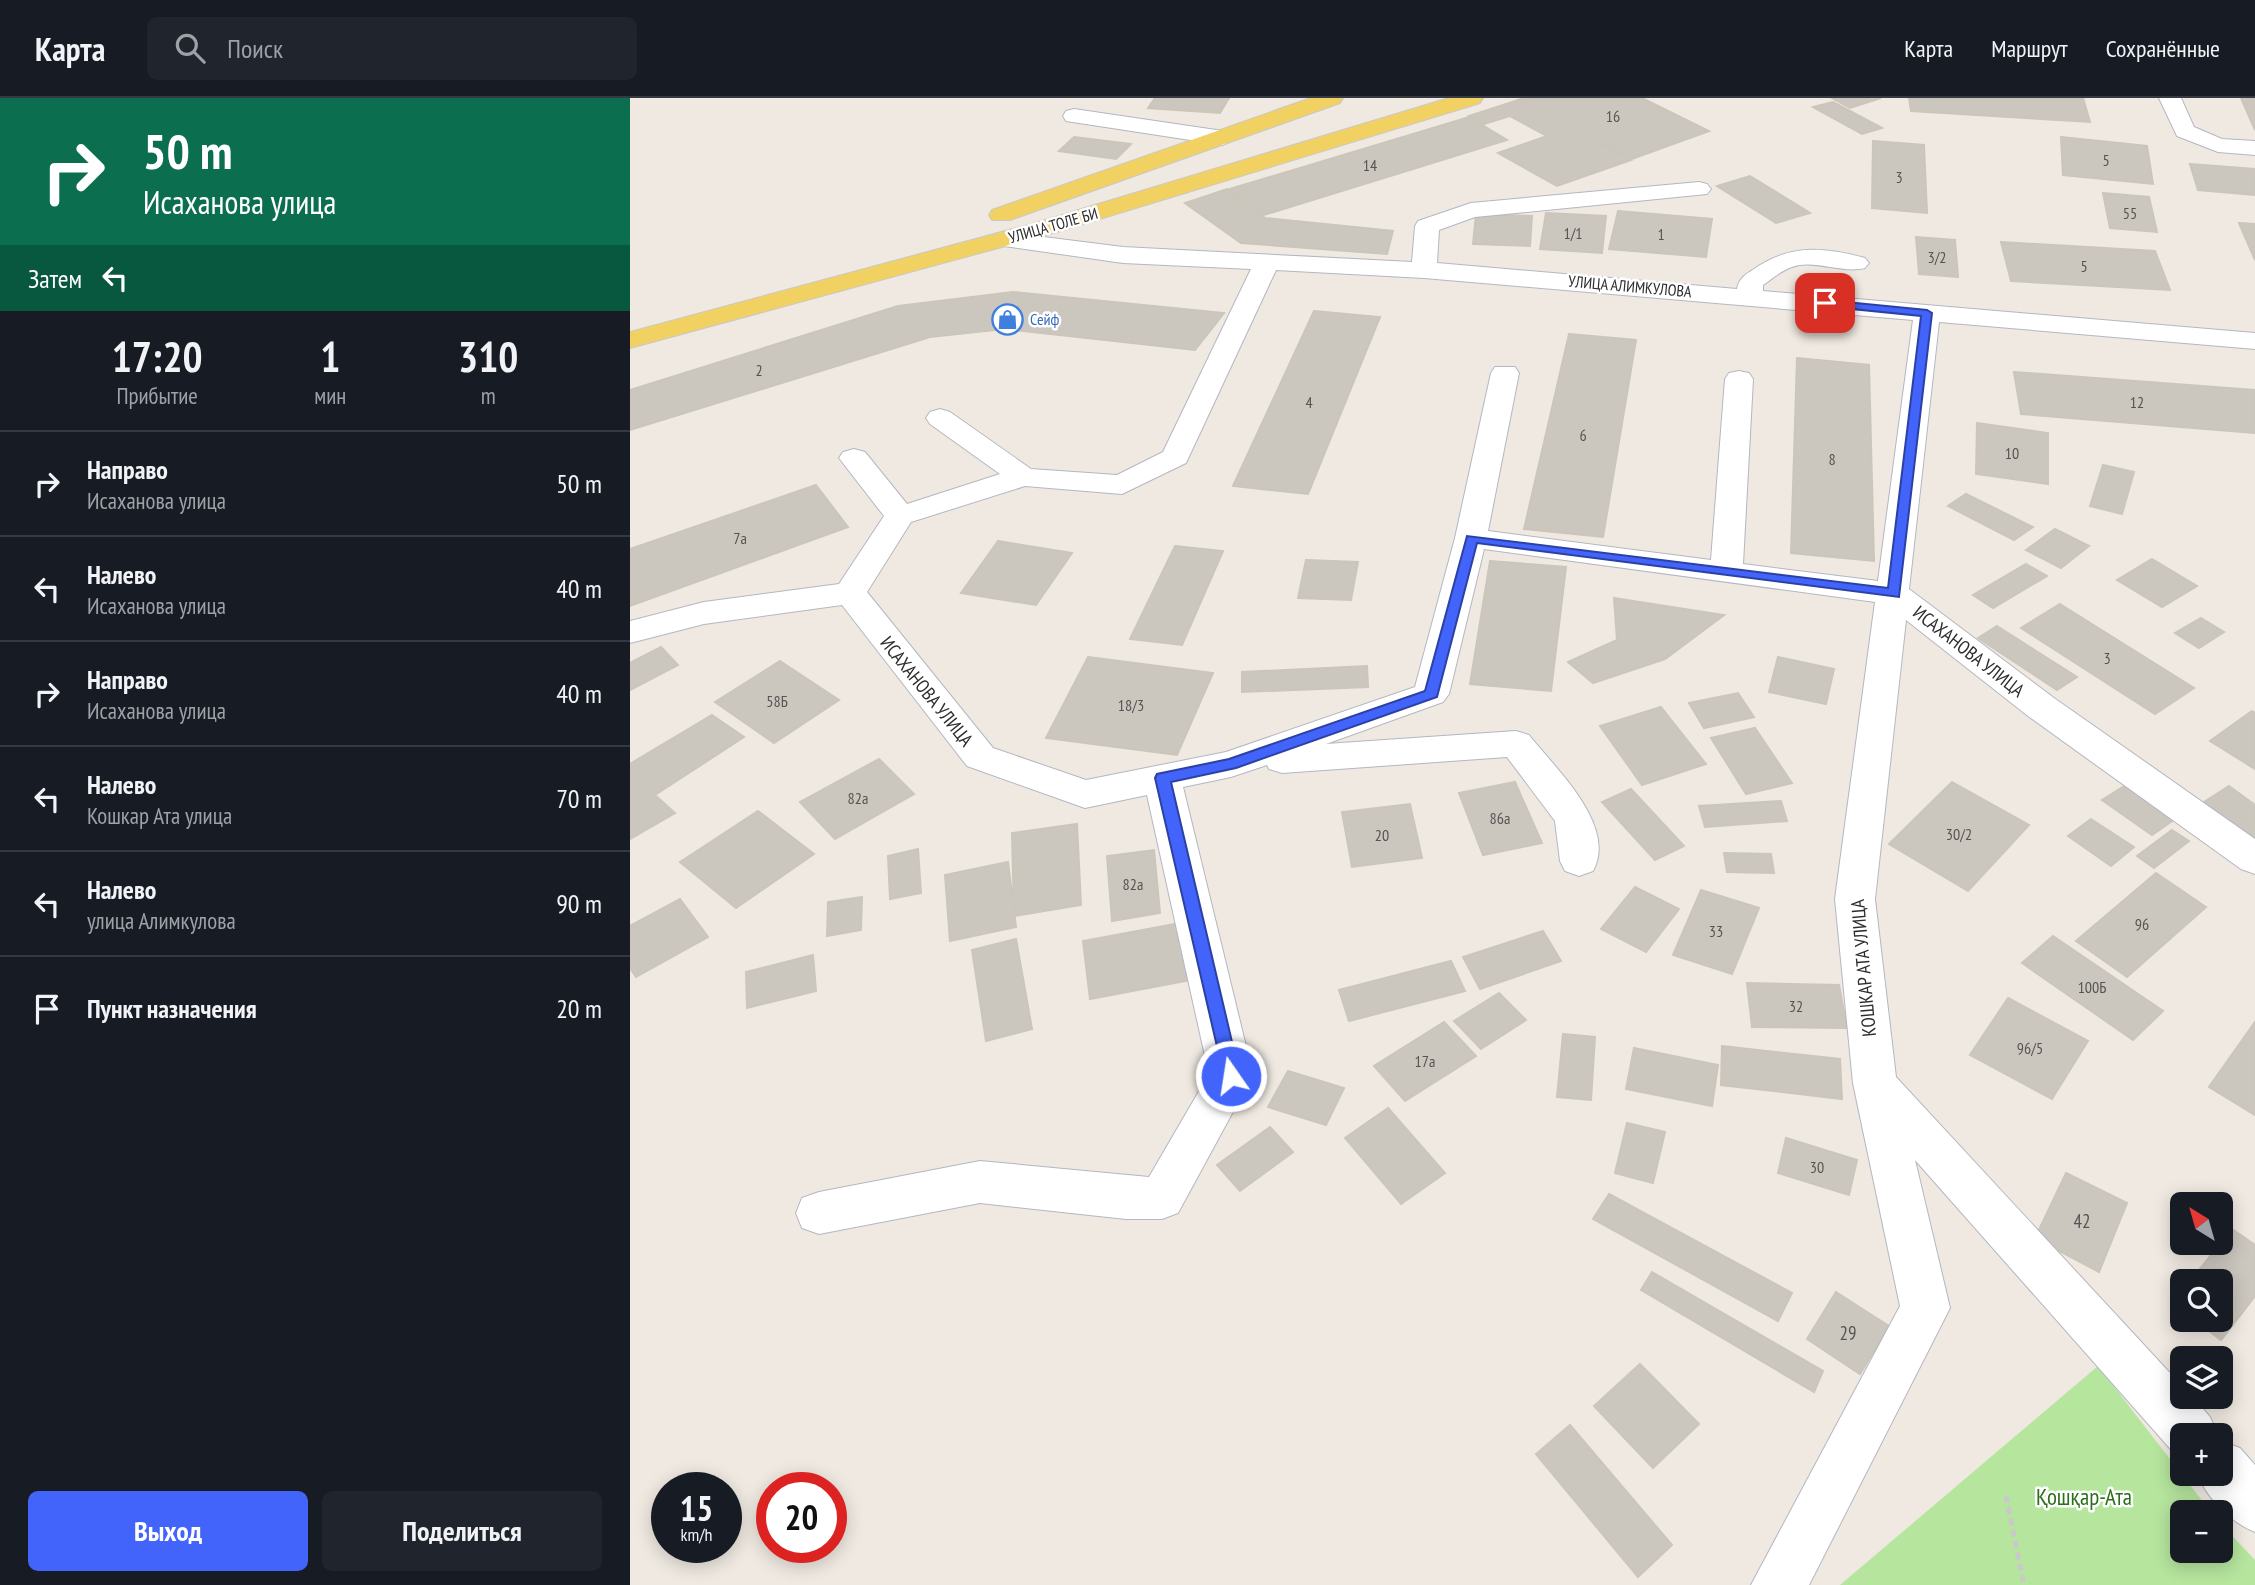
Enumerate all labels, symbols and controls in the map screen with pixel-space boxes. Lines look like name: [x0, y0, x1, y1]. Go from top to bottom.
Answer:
search box: [147, 17, 637, 80]
text: Карта: [35, 27, 105, 70]
icon: search: [171, 29, 209, 67]
text: Поиск: [227, 32, 283, 65]
text: Карта: [1904, 33, 1953, 64]
text: Маршрут: [1991, 33, 2068, 64]
text: Сохранённые: [2106, 33, 2220, 64]
house number: 16: [1606, 106, 1620, 126]
text: 50 m: [143, 119, 232, 183]
icon: right: [28, 126, 119, 217]
house number: 5: [2102, 150, 2110, 170]
house number: 14: [1363, 155, 1377, 175]
house number: 3: [1895, 167, 1903, 187]
text: Исаханова улица: [143, 181, 336, 223]
street label: УЛИЦА ТОЛЕ БИ: [1006, 203, 1100, 247]
house number: 55: [2123, 203, 2137, 223]
house number: 1/1: [1563, 223, 1583, 243]
house number: 1: [1657, 224, 1665, 244]
house number: 3/2: [1927, 247, 1947, 267]
house number: 5: [2080, 256, 2088, 276]
icon: left: [96, 259, 134, 297]
text: Затем: [28, 262, 82, 295]
street label: УЛИЦА АЛИМКУЛОВА: [1568, 271, 1693, 301]
pin: [1795, 273, 1855, 333]
icon: arrive: [1806, 284, 1844, 322]
shop icon: Сейф: [990, 302, 1024, 336]
place label: Сейф: [1030, 309, 1060, 329]
text: 17:20: [112, 329, 203, 384]
text: 1: [320, 329, 340, 384]
text: 310: [458, 329, 518, 384]
house number: 2: [755, 360, 763, 380]
text: Прибытие: [116, 381, 198, 410]
text: мин: [314, 381, 346, 410]
text: m: [481, 381, 496, 410]
house number: 4: [1305, 392, 1313, 412]
house number: 12: [2130, 392, 2144, 412]
house number: 6: [1579, 425, 1587, 445]
house number: 10: [2005, 443, 2019, 463]
house number: 8: [1828, 449, 1836, 469]
text: Направо: [87, 453, 168, 486]
icon: right: [28, 465, 66, 503]
text: 50 m: [556, 467, 602, 500]
text: Исаханова улица: [87, 486, 226, 515]
house number: 7а: [733, 528, 747, 548]
text: Налево: [87, 558, 156, 591]
icon: left: [28, 570, 66, 608]
text: 40 m: [556, 572, 602, 605]
text: Исаханова улица: [87, 591, 226, 620]
street label: ИСАХАНОВА УЛИЦА: [1909, 600, 2030, 702]
street label: ИСАХАНОВА УЛИЦА: [875, 631, 979, 751]
house number: 3: [2103, 648, 2111, 668]
text: Направо: [87, 663, 168, 696]
icon: right: [28, 675, 66, 713]
text: 40 m: [556, 677, 602, 710]
house number: 58Б: [766, 691, 788, 711]
house number: 18/3: [1118, 695, 1144, 715]
text: Исаханова улица: [87, 696, 226, 725]
text: Налево: [87, 768, 156, 801]
icon: left: [28, 780, 66, 818]
text: 70 m: [556, 782, 602, 815]
house number: 82а: [848, 788, 868, 808]
text: Кошкар Ата улица: [87, 801, 232, 830]
house number: 86а: [1490, 808, 1510, 828]
house number: 30/2: [1946, 824, 1972, 844]
house number: 20: [1375, 825, 1389, 845]
text: Налево: [87, 873, 156, 906]
house number: 82а: [1123, 874, 1143, 894]
icon: left: [28, 885, 66, 923]
text: 90 m: [556, 887, 602, 920]
street label: КОШКАР АТА УЛИЦА: [1845, 898, 1881, 1038]
text: улица Алимкулова: [87, 906, 236, 935]
house number: 96: [2135, 914, 2149, 934]
house number: 33: [1709, 921, 1723, 941]
house number: 100Б: [2078, 977, 2106, 997]
icon: arrive: [28, 990, 66, 1028]
text: Пункт назначения: [87, 992, 257, 1025]
text: 20 m: [556, 992, 602, 1025]
house number: 32: [1789, 996, 1803, 1016]
house number: 96/5: [2017, 1038, 2043, 1058]
position arrow: [1194, 1039, 1268, 1113]
house number: 17а: [1415, 1051, 1435, 1071]
house number: 30: [1810, 1157, 1824, 1177]
north arrow: [2170, 1192, 2233, 1255]
map controls: [2170, 1192, 2233, 1563]
house number: 42: [2073, 1209, 2091, 1233]
button: search: [2170, 1269, 2233, 1332]
house number: 29: [1839, 1321, 1857, 1345]
button: layers: [2170, 1346, 2233, 1409]
button: +: [2170, 1423, 2233, 1486]
speed limit sign: 20: [756, 1472, 847, 1563]
park label: Қошқар-Ата: [2036, 1482, 2132, 1511]
text: 15: [680, 1485, 713, 1531]
button: Выход: [28, 1491, 308, 1571]
button: Поделиться: [322, 1491, 602, 1571]
button: −: [2170, 1500, 2233, 1563]
text: km/h: [681, 1523, 712, 1546]

